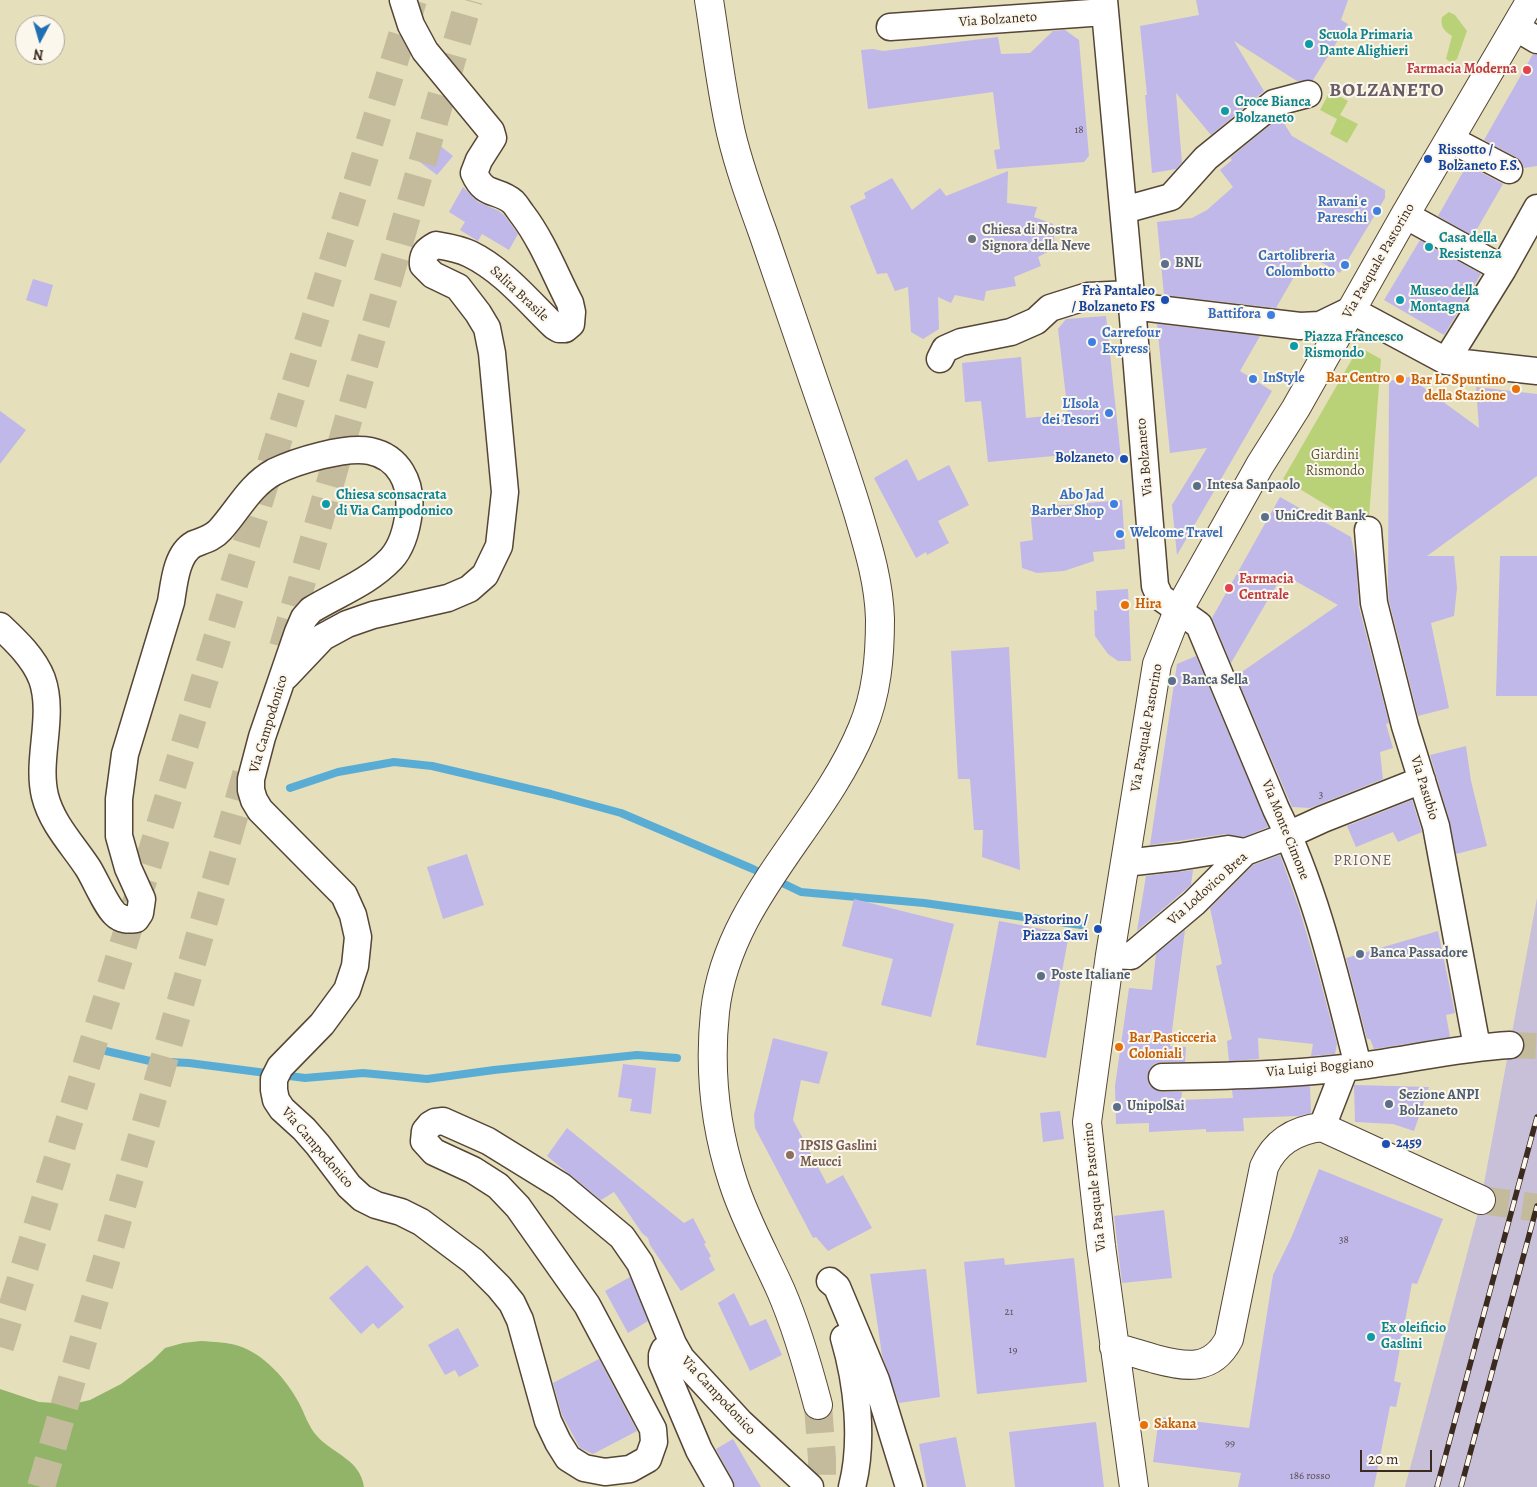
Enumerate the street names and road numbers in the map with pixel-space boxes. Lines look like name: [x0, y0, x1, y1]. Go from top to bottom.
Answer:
street label: Via Bolzaneto: [958, 9, 1038, 31]
street label: Via Pasquale Pastorino: [1339, 201, 1419, 321]
street label: Salita Brasile: [486, 263, 552, 325]
street label: Via Bolzaneto: [1133, 417, 1157, 497]
street label: Via Pasquale Pastorino: [1127, 663, 1167, 793]
street label: Via Campodonico: [246, 673, 292, 775]
street label: Via Pasubio: [1406, 754, 1442, 822]
street label: Via Monte Cimone: [1257, 778, 1313, 882]
street label: Via Lodovico Brea: [1165, 849, 1251, 929]
street label: Via Luigi Boggiano: [1266, 1055, 1374, 1081]
street label: Via Campodonico: [277, 1104, 357, 1192]
street label: Via Pasquale Pastorino: [1080, 1122, 1110, 1252]
street label: Via Campodonico: [677, 1353, 759, 1439]

